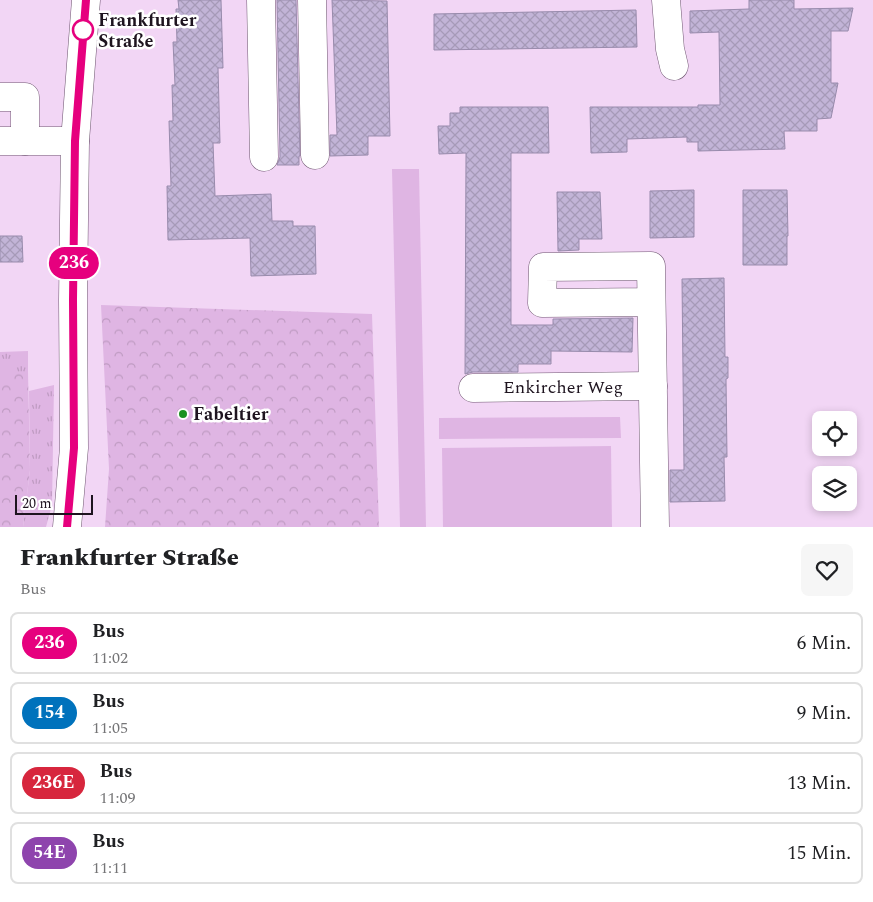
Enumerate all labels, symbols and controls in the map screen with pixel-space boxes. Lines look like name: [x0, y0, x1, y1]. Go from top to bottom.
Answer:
place label: Frankfurter Straße: [98, 7, 197, 55]
marker: Frankfurter Straße: [72, 19, 94, 41]
line badge: 236: [45, 247, 103, 279]
text: 236: [59, 249, 89, 276]
street label: Enkircher Weg: [503, 374, 623, 401]
place label: Fabeltier: [193, 401, 269, 428]
marker: Fabeltier: [177, 408, 189, 420]
map controls: [812, 411, 857, 511]
button: locate: [812, 411, 857, 456]
button: layers: [812, 466, 857, 511]
scale bar: [15, 492, 92, 515]
text: 20 m: [22, 493, 52, 514]
text: Frankfurter Straße: [20, 540, 239, 576]
button: heart: [801, 544, 853, 596]
text: Bus: [20, 577, 46, 601]
text: Bus: [92, 617, 125, 646]
text: 236: [34, 629, 65, 656]
text: 6 Min.: [797, 629, 851, 658]
text: 11:02: [92, 646, 128, 670]
text: Bus: [92, 687, 125, 716]
text: 154: [34, 699, 65, 726]
text: 9 Min.: [797, 699, 851, 728]
text: 11:05: [92, 716, 128, 740]
text: Bus: [100, 757, 133, 786]
text: 236E: [32, 769, 75, 796]
text: 13 Min.: [787, 769, 851, 798]
text: 11:09: [100, 786, 136, 810]
text: Bus: [92, 827, 125, 856]
text: 54E: [33, 839, 66, 866]
text: 15 Min.: [787, 839, 851, 868]
text: 11:11: [92, 856, 128, 880]

